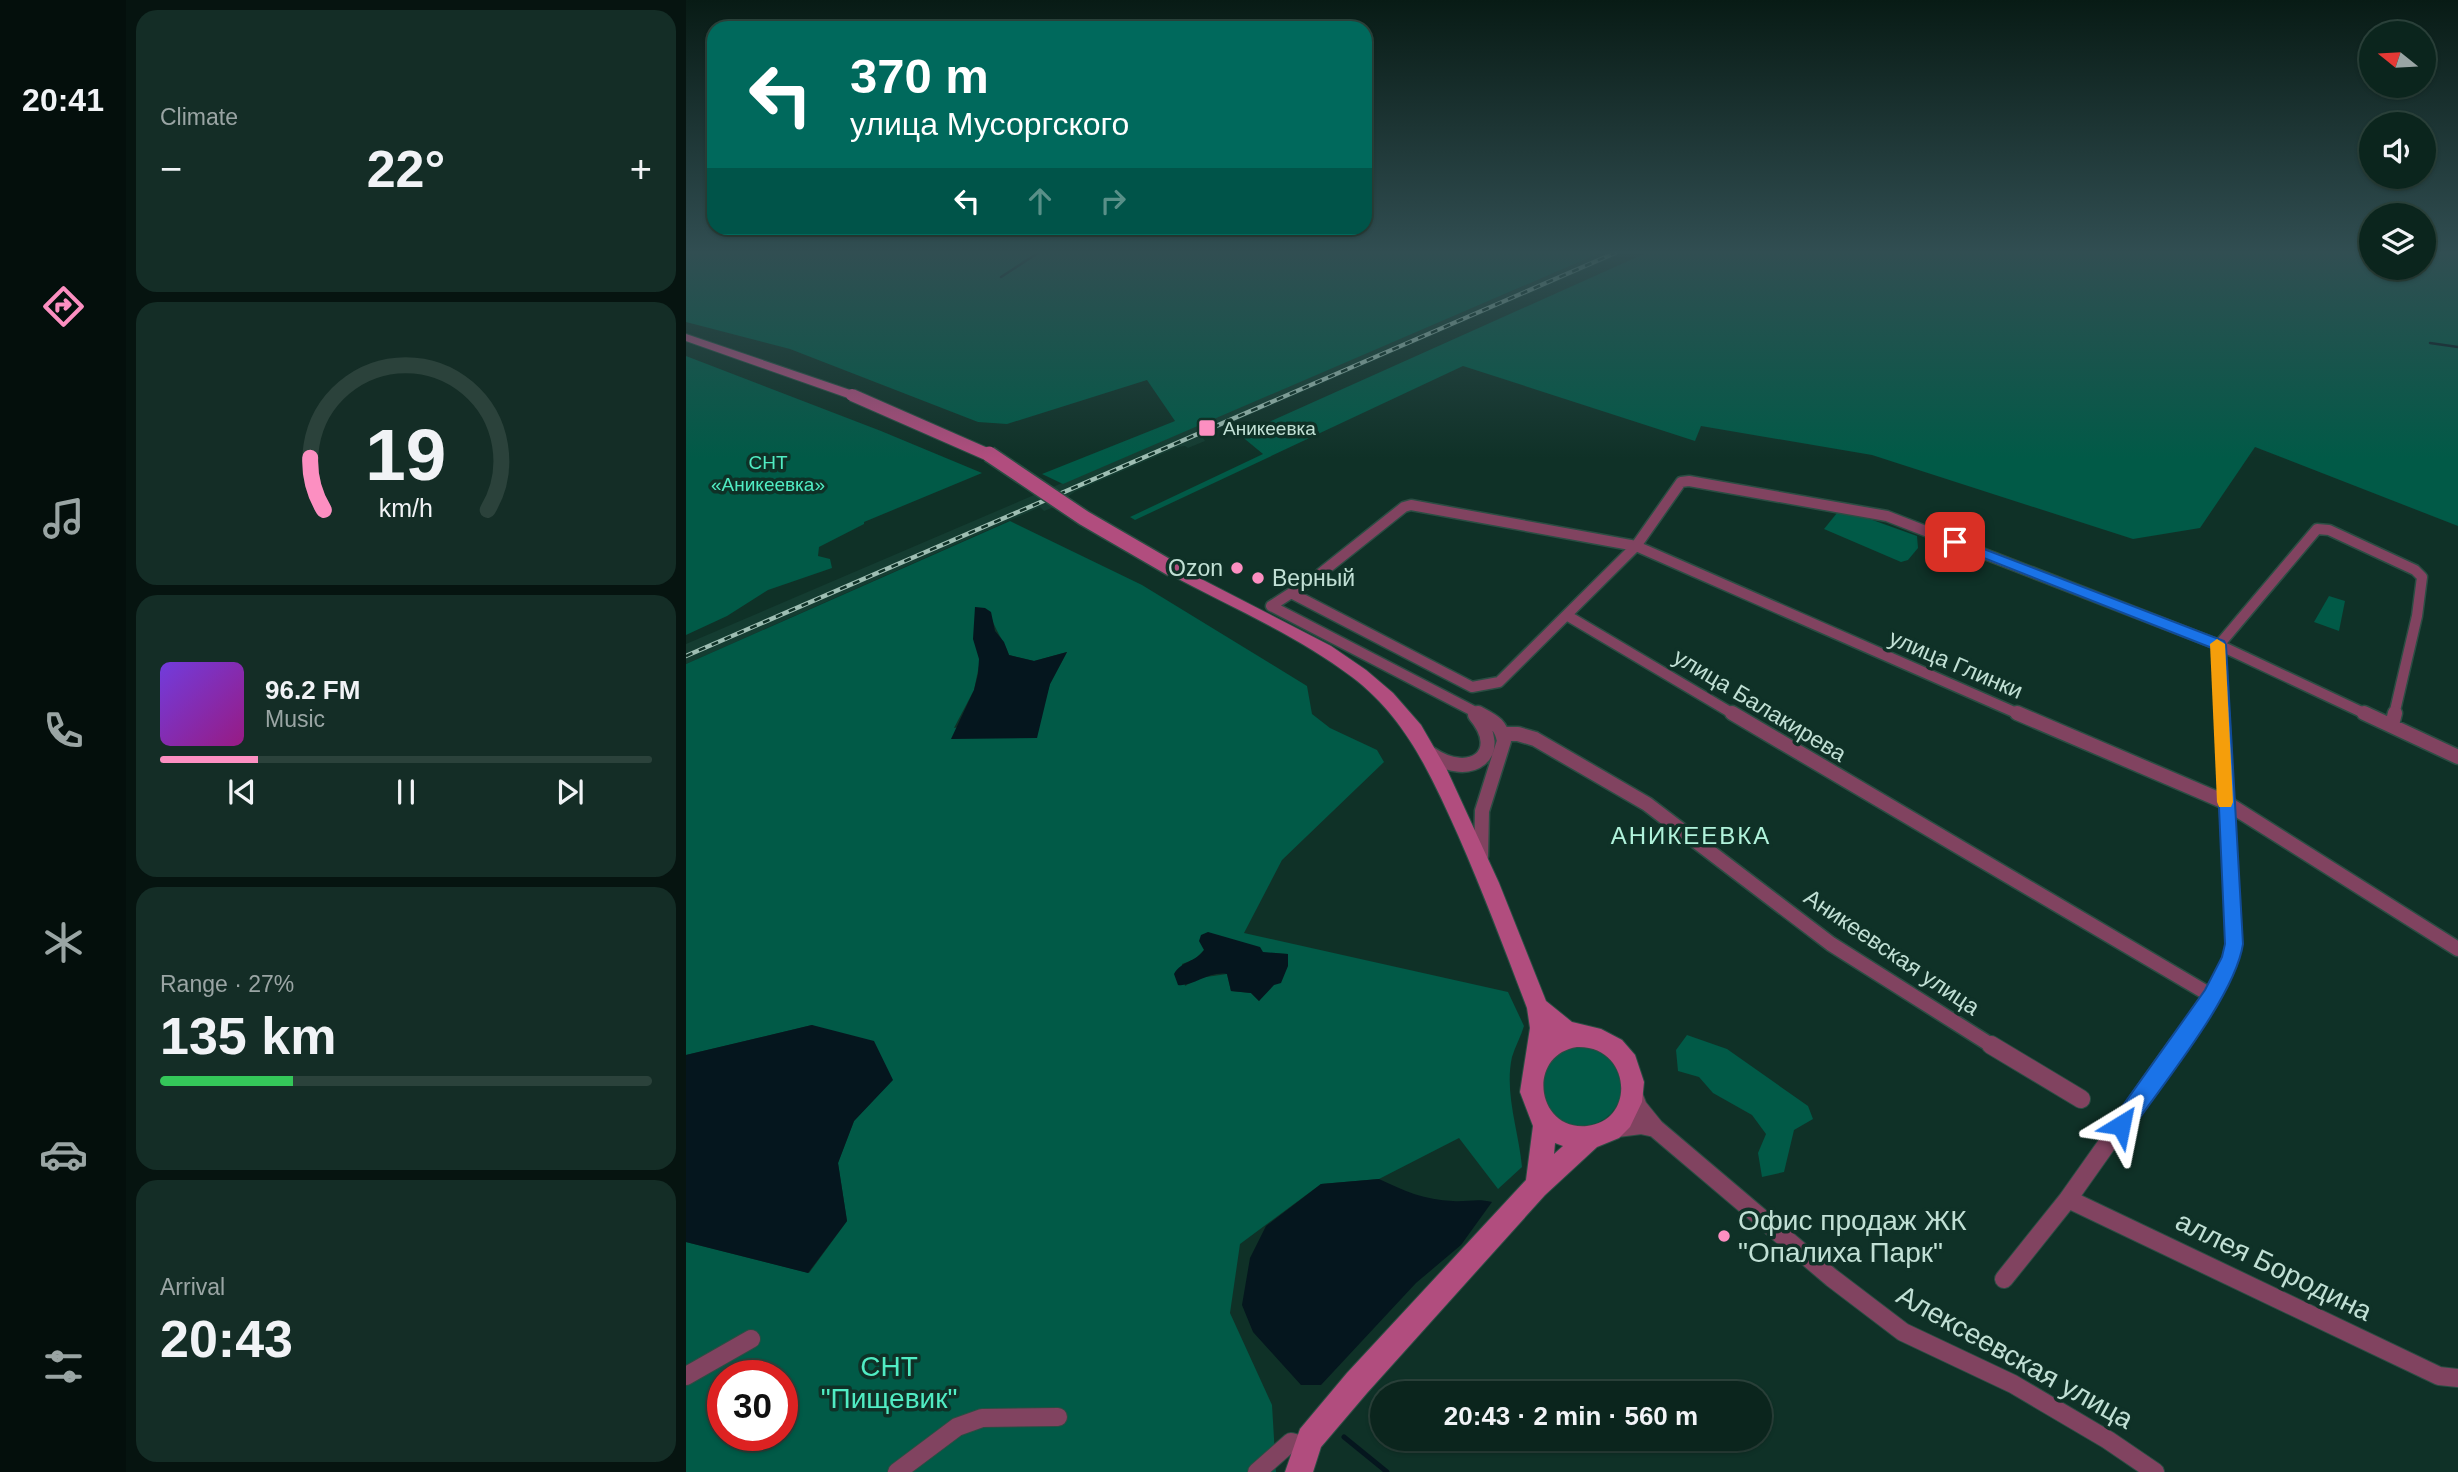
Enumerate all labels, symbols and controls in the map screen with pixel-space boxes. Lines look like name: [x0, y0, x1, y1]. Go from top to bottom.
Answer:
north arrow: [2359, 21, 2436, 98]
map controls: [2359, 21, 2436, 280]
icon: left: [735, 49, 826, 140]
text: 370 m: [850, 49, 989, 103]
text: 20:41: [22, 82, 104, 118]
text: Climate: [160, 104, 238, 130]
text: улица Мусоргского: [850, 106, 1129, 142]
button: sound: [2359, 112, 2436, 189]
text: 22°: [367, 140, 445, 198]
text: −: [160, 148, 182, 190]
text: +: [630, 148, 652, 190]
icon: left: [948, 182, 986, 220]
icon: ahead: [1021, 182, 1059, 220]
icon: right: [1094, 182, 1132, 220]
button: layers: [2359, 203, 2436, 280]
icon: directions: [39, 282, 88, 331]
text: 19: [366, 414, 446, 495]
marker: Аникеевка: [1197, 418, 1217, 438]
place label: Аникеевка: [1223, 418, 1316, 439]
park label: СНТ «Аникеевка»: [711, 452, 825, 495]
text: km/h: [379, 493, 433, 521]
icon: music: [39, 494, 88, 543]
pin: [1925, 512, 1985, 572]
icon: arrive: [1936, 523, 1974, 561]
place label: Ozon: [1168, 555, 1223, 581]
marker: Ozon: [1229, 560, 1245, 576]
place label: Верный: [1272, 565, 1355, 591]
marker: Верный: [1250, 570, 1266, 586]
street label: улица Глинки: [1885, 624, 2027, 704]
street label: улица Балакирева: [1669, 643, 1851, 767]
text: 96.2 FM: [265, 675, 360, 705]
icon: phone: [39, 706, 88, 755]
text: Music: [265, 706, 325, 732]
icon: previous: [223, 773, 261, 811]
icon: pause: [387, 773, 425, 811]
icon: next: [551, 773, 589, 811]
district label: АНИКЕЕВКА: [1611, 822, 1771, 849]
street label: Аникеевская улица: [1799, 884, 1985, 1020]
icon: climate: [39, 918, 88, 967]
text: Range · 27%: [160, 971, 294, 997]
text: 135 km: [160, 1007, 336, 1065]
position arrow: [2084, 1088, 2158, 1162]
icon: car: [39, 1130, 88, 1179]
place label: Офис продаж ЖК "Опалиха Парк": [1738, 1205, 1967, 1268]
street label: аллея Бородина: [2171, 1205, 2377, 1327]
marker: Офис продаж ЖК "Опалиха Парк": [1716, 1228, 1732, 1244]
text: Arrival: [160, 1274, 225, 1300]
street label: Алексеевская улица: [1892, 1279, 2139, 1435]
text: 20:43: [160, 1310, 293, 1368]
icon: filters: [39, 1342, 88, 1391]
park label: СНТ "Пищевик": [821, 1351, 957, 1414]
speed limit sign: 30: [707, 1360, 798, 1451]
text: 20:43 · 2 min · 560 m: [1444, 1401, 1698, 1431]

